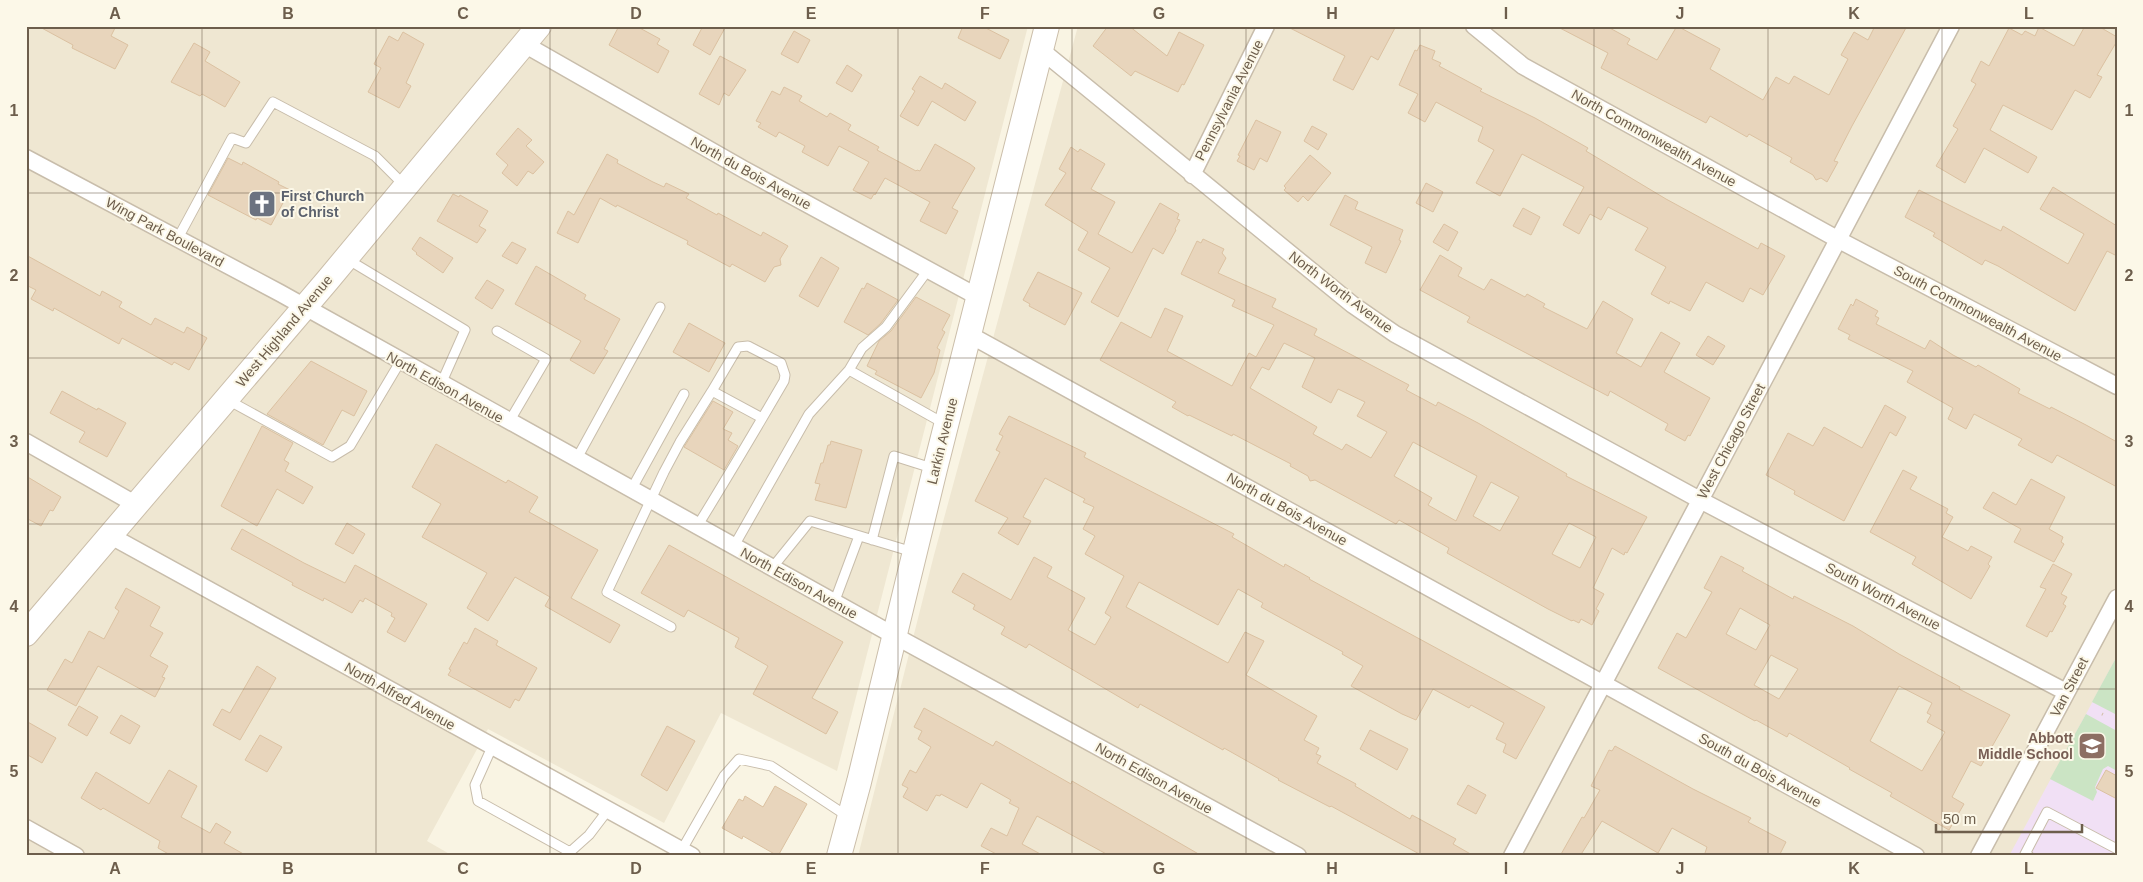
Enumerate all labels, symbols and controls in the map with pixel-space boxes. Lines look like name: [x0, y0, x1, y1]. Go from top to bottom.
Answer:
text: A: [109, 5, 121, 22]
text: B: [282, 5, 294, 22]
text: C: [457, 5, 469, 22]
text: D: [630, 5, 642, 22]
text: E: [806, 5, 817, 22]
text: F: [980, 5, 990, 22]
text: G: [1153, 5, 1165, 22]
text: H: [1326, 5, 1338, 22]
text: I: [1504, 5, 1508, 22]
text: J: [1676, 5, 1684, 22]
text: K: [1848, 5, 1860, 22]
text: L: [2024, 5, 2034, 22]
street label: Pennsylvania Avenue: [1192, 37, 1267, 163]
street label: North Commonwealth Avenue: [1569, 86, 1739, 190]
text: 1: [10, 102, 19, 119]
text: 1: [2125, 102, 2134, 119]
street label: North du Bois Avenue: [688, 133, 814, 213]
place label: First Church of Christ: [281, 188, 364, 220]
church icon: First Church of Christ: [247, 189, 277, 219]
street label: Wing Park Boulevard: [103, 194, 227, 270]
street label: North Worth Avenue: [1286, 248, 1396, 336]
street label: South Commonwealth Avenue: [1891, 262, 2065, 364]
text: 2: [10, 267, 19, 284]
text: 2: [2125, 267, 2134, 284]
street label: West Highland Avenue: [233, 272, 336, 390]
street label: North Edison Avenue: [384, 348, 506, 426]
street label: West Chicago Street: [1694, 381, 1768, 501]
street label: Larkin Avenue: [924, 396, 961, 486]
text: 3: [10, 433, 19, 450]
text: 3: [2125, 433, 2134, 450]
street label: North du Bois Avenue: [1224, 469, 1350, 549]
street label: North Edison Avenue: [738, 544, 860, 622]
street label: South Worth Avenue: [1823, 559, 1943, 633]
text: 4: [10, 598, 19, 615]
text: 4: [2125, 598, 2134, 615]
street label: Van Street: [2047, 654, 2091, 720]
street label: North Alfred Avenue: [342, 659, 458, 733]
street label: South du Bois Avenue: [1696, 730, 1824, 810]
place label: Abbott Middle School: [1978, 730, 2073, 762]
school or university icon: Abbott Middle School: [2077, 731, 2107, 761]
street label: North Edison Avenue: [1093, 739, 1215, 817]
text: 5: [10, 763, 19, 780]
text: 5: [2125, 763, 2134, 780]
scale bar: [1936, 802, 2082, 834]
text: 50 m: [1943, 810, 1976, 827]
text: A: [109, 860, 121, 877]
text: B: [282, 860, 294, 877]
text: C: [457, 860, 469, 877]
text: D: [630, 860, 642, 877]
text: E: [806, 860, 817, 877]
text: F: [980, 860, 990, 877]
text: G: [1153, 860, 1165, 877]
text: H: [1326, 860, 1338, 877]
text: I: [1504, 860, 1508, 877]
text: J: [1676, 860, 1684, 877]
text: K: [1848, 860, 1860, 877]
text: L: [2024, 860, 2034, 877]

